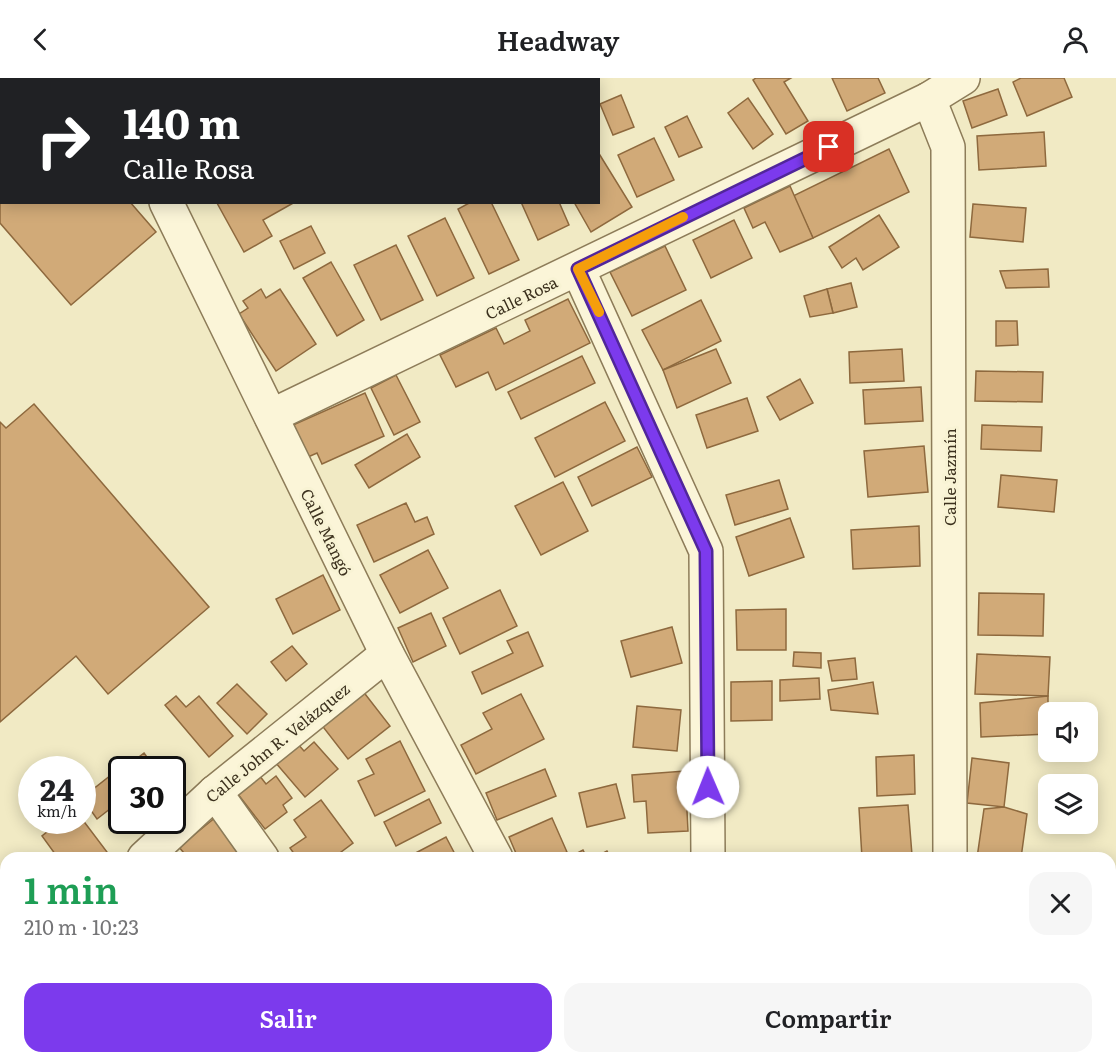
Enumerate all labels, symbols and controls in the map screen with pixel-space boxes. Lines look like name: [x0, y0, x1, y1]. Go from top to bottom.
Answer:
text: Headway: [497, 19, 619, 59]
icon: back: [24, 23, 57, 56]
icon: person: [1059, 23, 1092, 56]
text: 140 m: [123, 90, 240, 152]
icon: right: [24, 102, 102, 180]
pin: [803, 121, 854, 172]
icon: arrive: [812, 130, 845, 163]
text: Calle Rosa: [123, 147, 254, 187]
street label: Calle Rosa: [481, 269, 562, 325]
street label: Calle Jazmín: [937, 428, 961, 526]
street label: Calle Mangó: [296, 484, 358, 580]
street label: Calle John R. Velázquez: [200, 676, 354, 808]
map controls: [1038, 702, 1098, 834]
button: sound: [1038, 702, 1098, 762]
position arrow: [676, 755, 740, 819]
speed limit sign: 30: [108, 756, 186, 834]
text: 24: [40, 766, 74, 810]
button: layers: [1038, 774, 1098, 834]
text: km/h: [37, 799, 77, 822]
text: 1 min: [24, 862, 119, 915]
button: close: [1029, 872, 1092, 935]
text: 210 m · 10:23: [24, 911, 139, 941]
button: Salir: [24, 983, 552, 1052]
button: Compartir: [564, 983, 1092, 1052]

